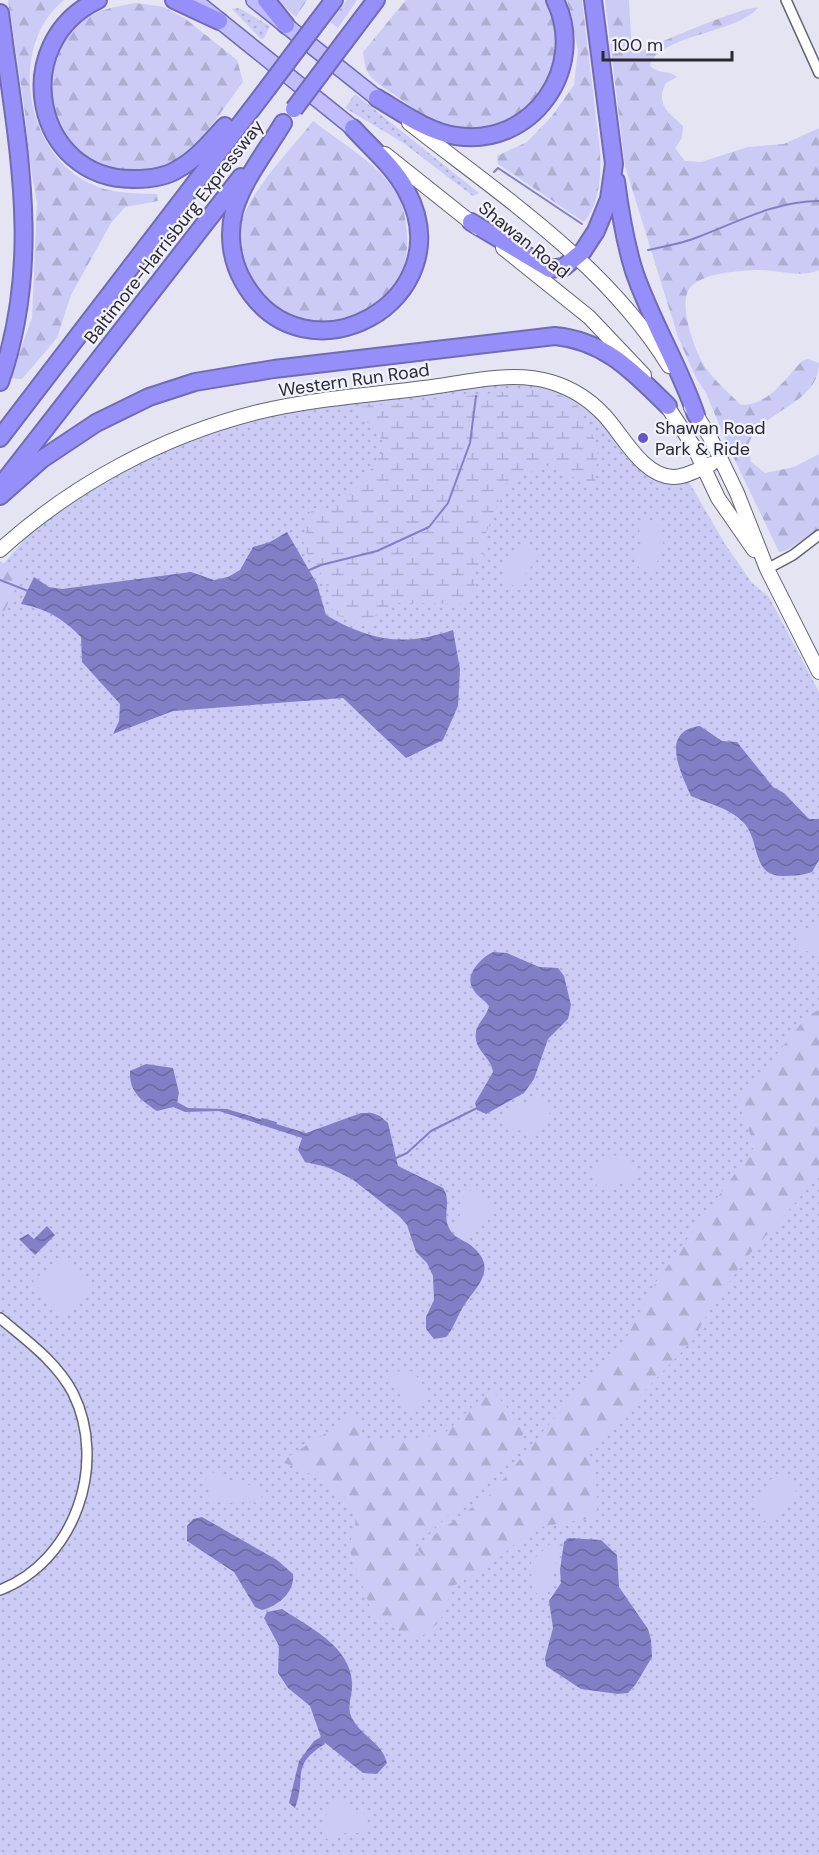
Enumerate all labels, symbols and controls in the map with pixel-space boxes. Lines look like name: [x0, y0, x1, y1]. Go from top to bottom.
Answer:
scale bar: [603, 24, 732, 62]
text: 100 m: [612, 33, 663, 57]
street label: Baltimore-Harrisburg Expressway: [79, 115, 269, 349]
street label: Shawan Road: [473, 196, 575, 284]
street label: Western Run Road: [277, 358, 431, 402]
place label: Shawan Road Park & Ride: [655, 416, 766, 461]
marker: Shawan Road Park & Ride: [636, 431, 650, 445]

